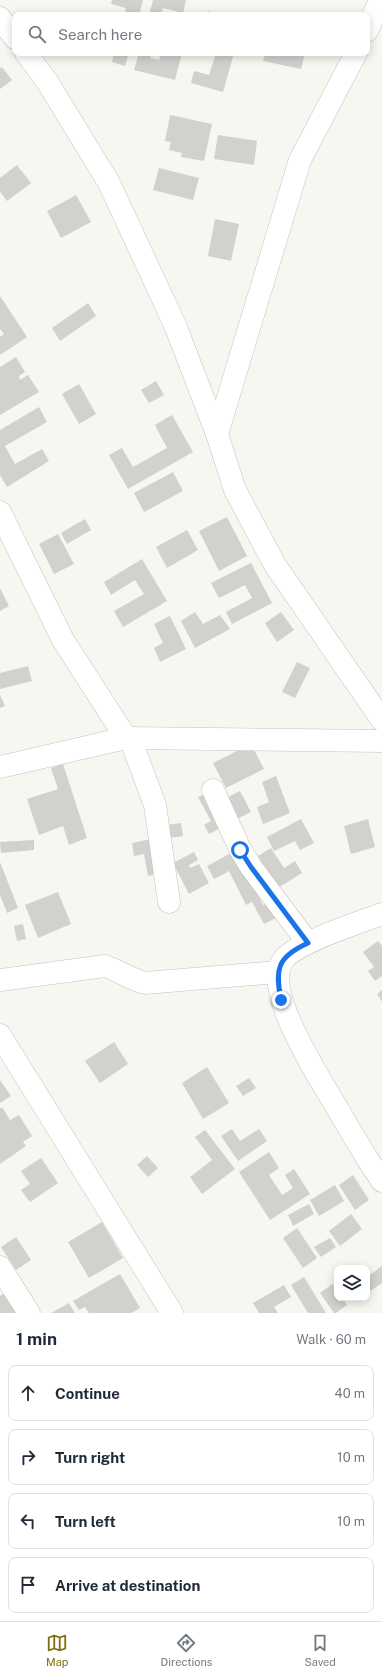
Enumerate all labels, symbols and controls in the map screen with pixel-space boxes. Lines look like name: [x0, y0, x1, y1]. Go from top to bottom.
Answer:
search box: [12, 12, 370, 56]
icon: search: [26, 23, 48, 45]
text: Search here: [58, 26, 142, 43]
route start: [231, 841, 249, 859]
route end: [272, 991, 290, 1009]
map controls: [334, 1265, 370, 1301]
button: layers: [334, 1265, 370, 1301]
text: 1 min: [16, 1329, 57, 1349]
text: Walk · 60 m: [296, 1332, 366, 1347]
icon: ahead: [17, 1382, 39, 1404]
text: Continue: [55, 1385, 120, 1402]
text: 40 m: [334, 1386, 365, 1401]
icon: right: [17, 1446, 39, 1468]
text: Turn right: [55, 1449, 125, 1466]
text: 10 m: [337, 1450, 365, 1465]
icon: left: [17, 1510, 39, 1532]
text: Turn left: [55, 1513, 116, 1530]
text: 10 m: [337, 1514, 365, 1529]
icon: arrive: [17, 1574, 39, 1596]
text: Arrive at destination: [55, 1577, 200, 1594]
tab: Map: [46, 1632, 68, 1668]
tab: Directions: [161, 1632, 212, 1668]
tab: Saved: [304, 1632, 336, 1668]

